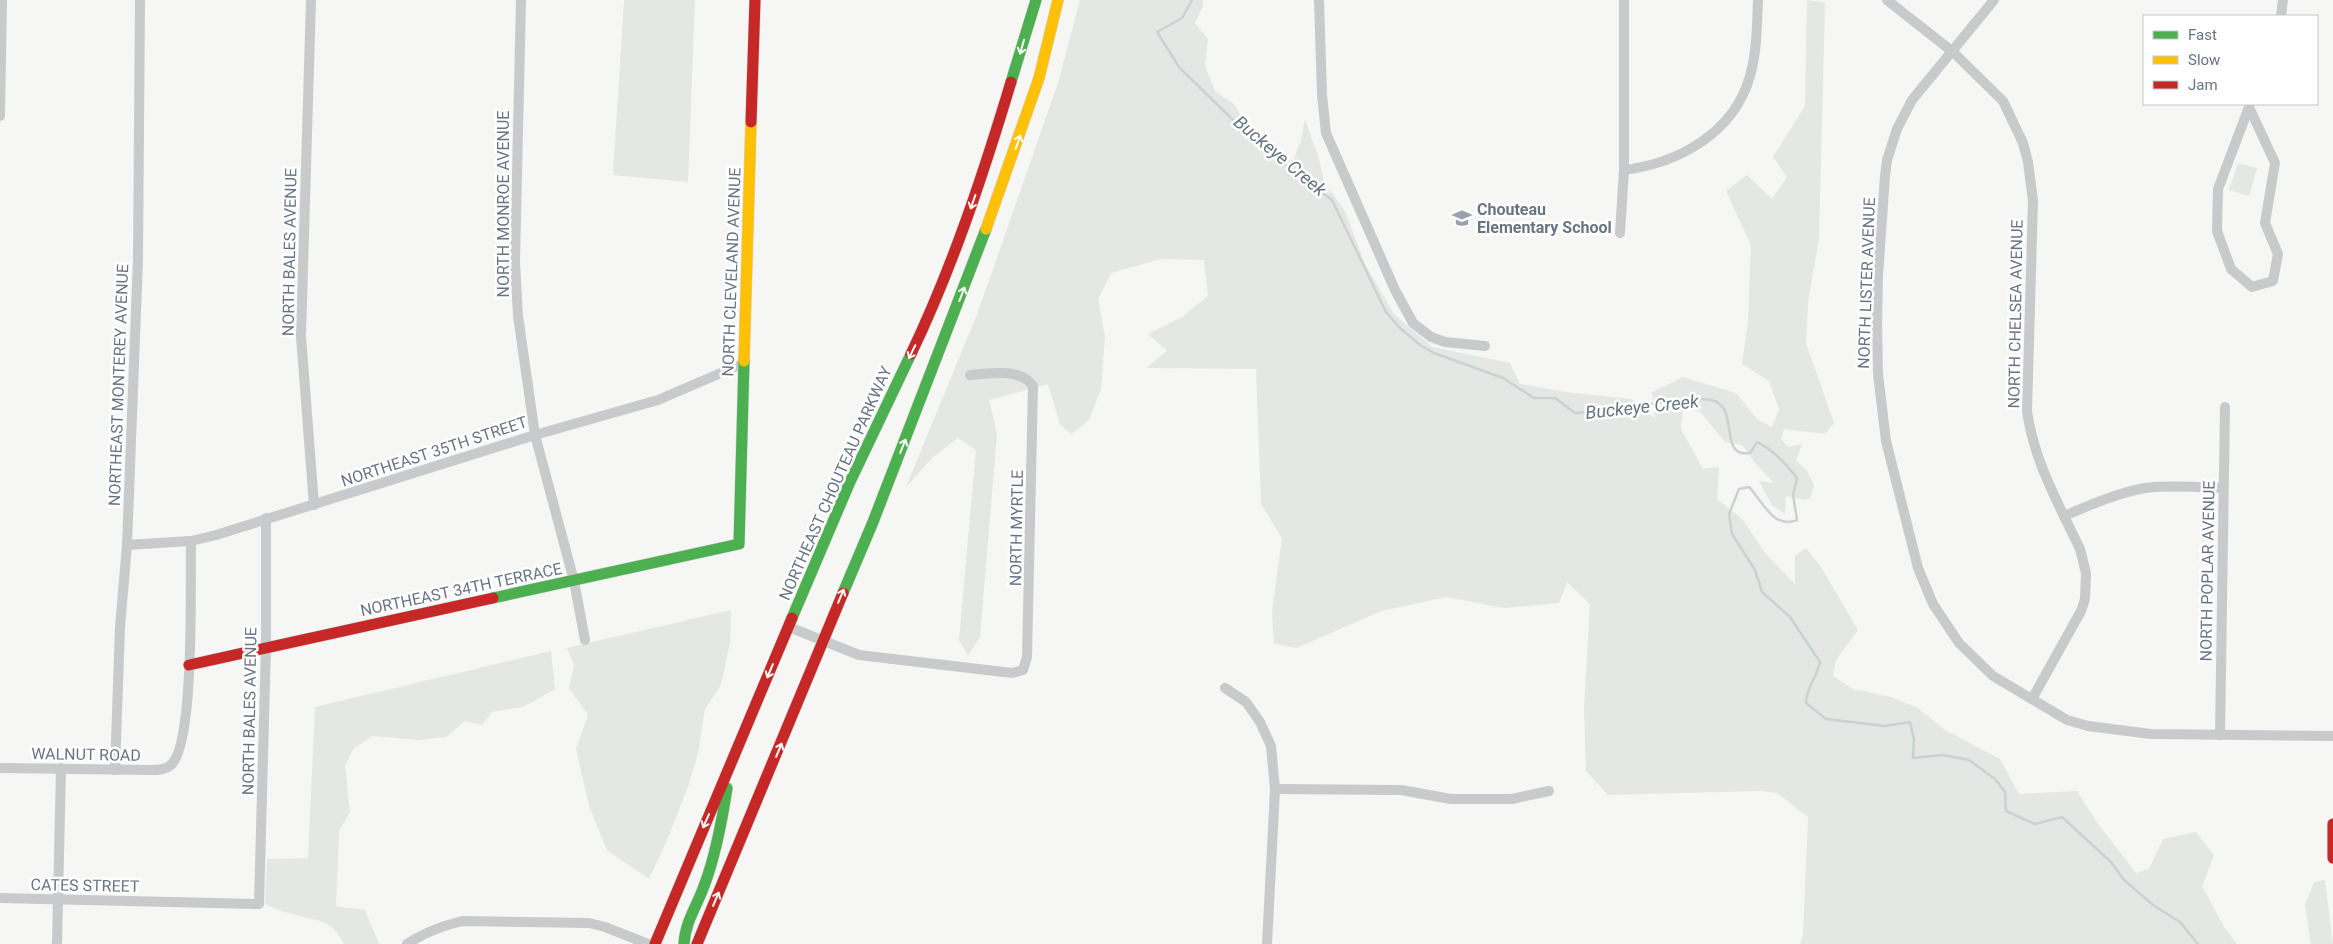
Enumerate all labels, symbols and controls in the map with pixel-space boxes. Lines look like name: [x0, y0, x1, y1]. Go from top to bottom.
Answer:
legend: [2143, 15, 2318, 105]
text: Fast: [2188, 26, 2217, 44]
one-way arrow: [1017, 39, 1027, 55]
text: Slow: [2188, 51, 2220, 69]
text: Jam: [2188, 76, 2218, 94]
street label: NORTH MONROE AVENUE: [494, 111, 513, 297]
water label: Buckeye Creek: [1230, 111, 1332, 201]
one-way arrow: [1014, 135, 1023, 150]
street label: NORTH CLEVELAND AVENUE: [718, 167, 745, 377]
street label: NORTH BALES AVENUE: [279, 168, 300, 336]
one-way arrow: [968, 194, 977, 209]
street label: NORTH LISTER AVENUE: [1854, 197, 1879, 369]
place label: Chouteau Elementary School: [1477, 200, 1612, 237]
school or university icon: Chouteau Elementary School: [1451, 207, 1473, 229]
street label: NORTH CHELSEA AVENUE: [2004, 219, 2027, 409]
street label: NORTHEAST MONTEREY AVENUE: [105, 264, 132, 506]
one-way arrow: [958, 287, 967, 303]
one-way arrow: [907, 344, 916, 359]
street label: NORTHEAST CHOUTEAU PARKWAY: [775, 363, 896, 603]
water label: Buckeye Creek: [1584, 390, 1701, 423]
street label: NORTHEAST 35TH STREET: [339, 412, 530, 491]
one-way arrow: [899, 439, 908, 454]
street label: NORTH MYRTLE: [1006, 470, 1027, 586]
street label: NORTH POPLAR AVENUE: [2196, 480, 2219, 662]
street label: NORTHEAST 34TH TERRACE: [359, 559, 564, 620]
one-way arrow: [837, 589, 847, 604]
street label: NORTH BALES AVENUE: [239, 627, 260, 795]
one-way arrow: [764, 663, 774, 678]
one-way arrow: [775, 743, 785, 758]
street label: WALNUT ROAD: [31, 744, 141, 765]
one-way arrow: [701, 813, 711, 828]
street label: CATES STREET: [30, 875, 140, 896]
one-way arrow: [711, 892, 721, 907]

